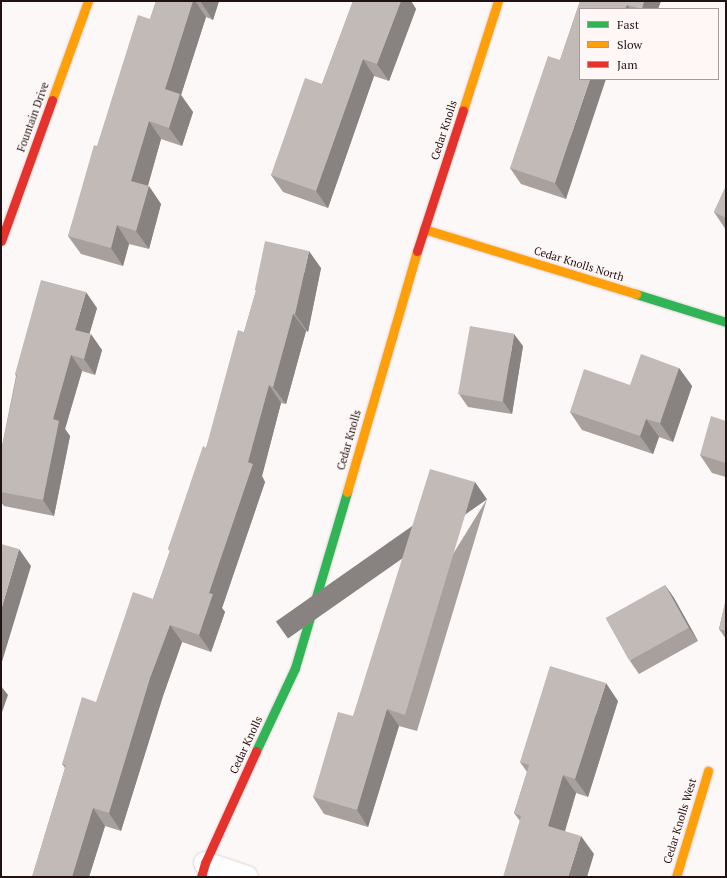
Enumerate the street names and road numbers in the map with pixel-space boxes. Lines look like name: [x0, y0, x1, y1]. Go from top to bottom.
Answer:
street label: Fountain Drive: [14, 80, 52, 154]
street label: Cedar Knolls: [428, 98, 460, 162]
street label: Cedar Knolls North: [532, 244, 626, 284]
street label: Cedar Knolls: [334, 408, 364, 472]
street label: Cedar Knolls: [227, 714, 265, 776]
street label: Cedar Knolls West: [661, 777, 699, 865]

